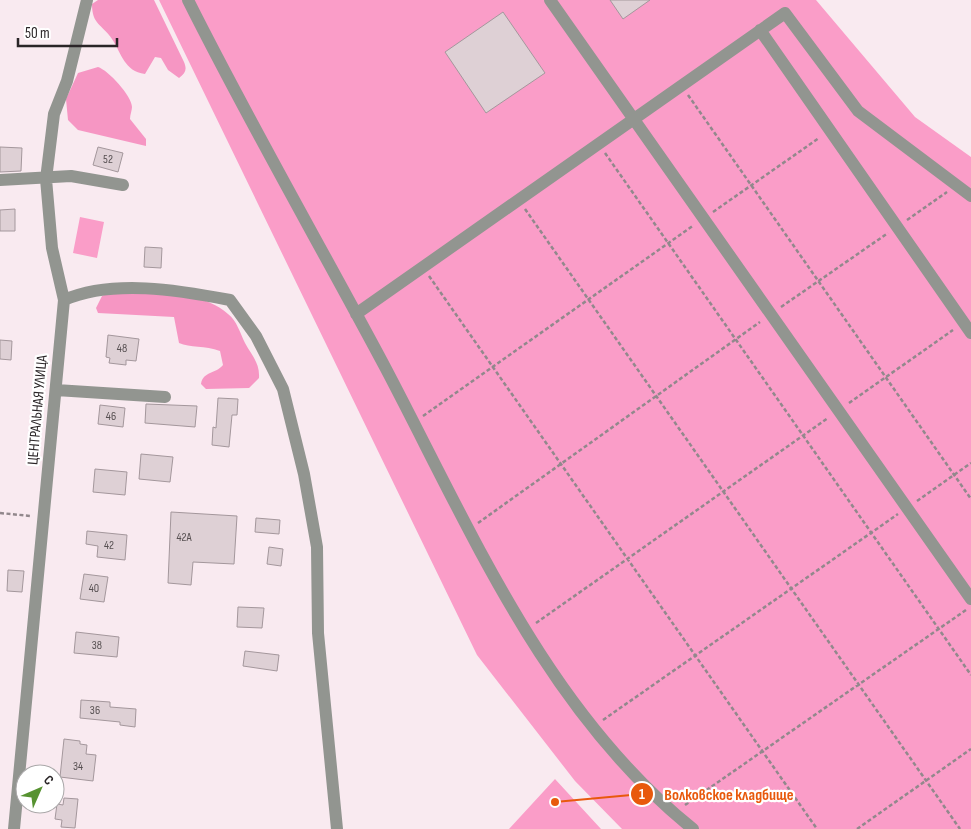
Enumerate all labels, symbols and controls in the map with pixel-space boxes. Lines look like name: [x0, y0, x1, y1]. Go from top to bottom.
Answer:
scale bar: [18, 15, 116, 47]
text: 50 m: [25, 24, 50, 43]
house number: 52: [103, 152, 113, 167]
house number: 48: [117, 341, 127, 356]
street label: ЦЕНТРАЛЬНАЯ УЛИЦА: [23, 354, 52, 466]
house number: 46: [106, 409, 116, 424]
house number: 42А: [176, 530, 192, 545]
house number: 42: [104, 538, 114, 553]
house number: 40: [89, 581, 99, 596]
house number: 38: [92, 638, 102, 653]
house number: 36: [90, 703, 100, 718]
house number: 34: [73, 759, 83, 774]
north arrow: [15, 764, 65, 814]
text: С: [40, 772, 57, 789]
callout: Волковское кладбище: [630, 779, 804, 810]
text: 1: [639, 785, 645, 804]
text: Волковское кладбище: [664, 786, 794, 805]

